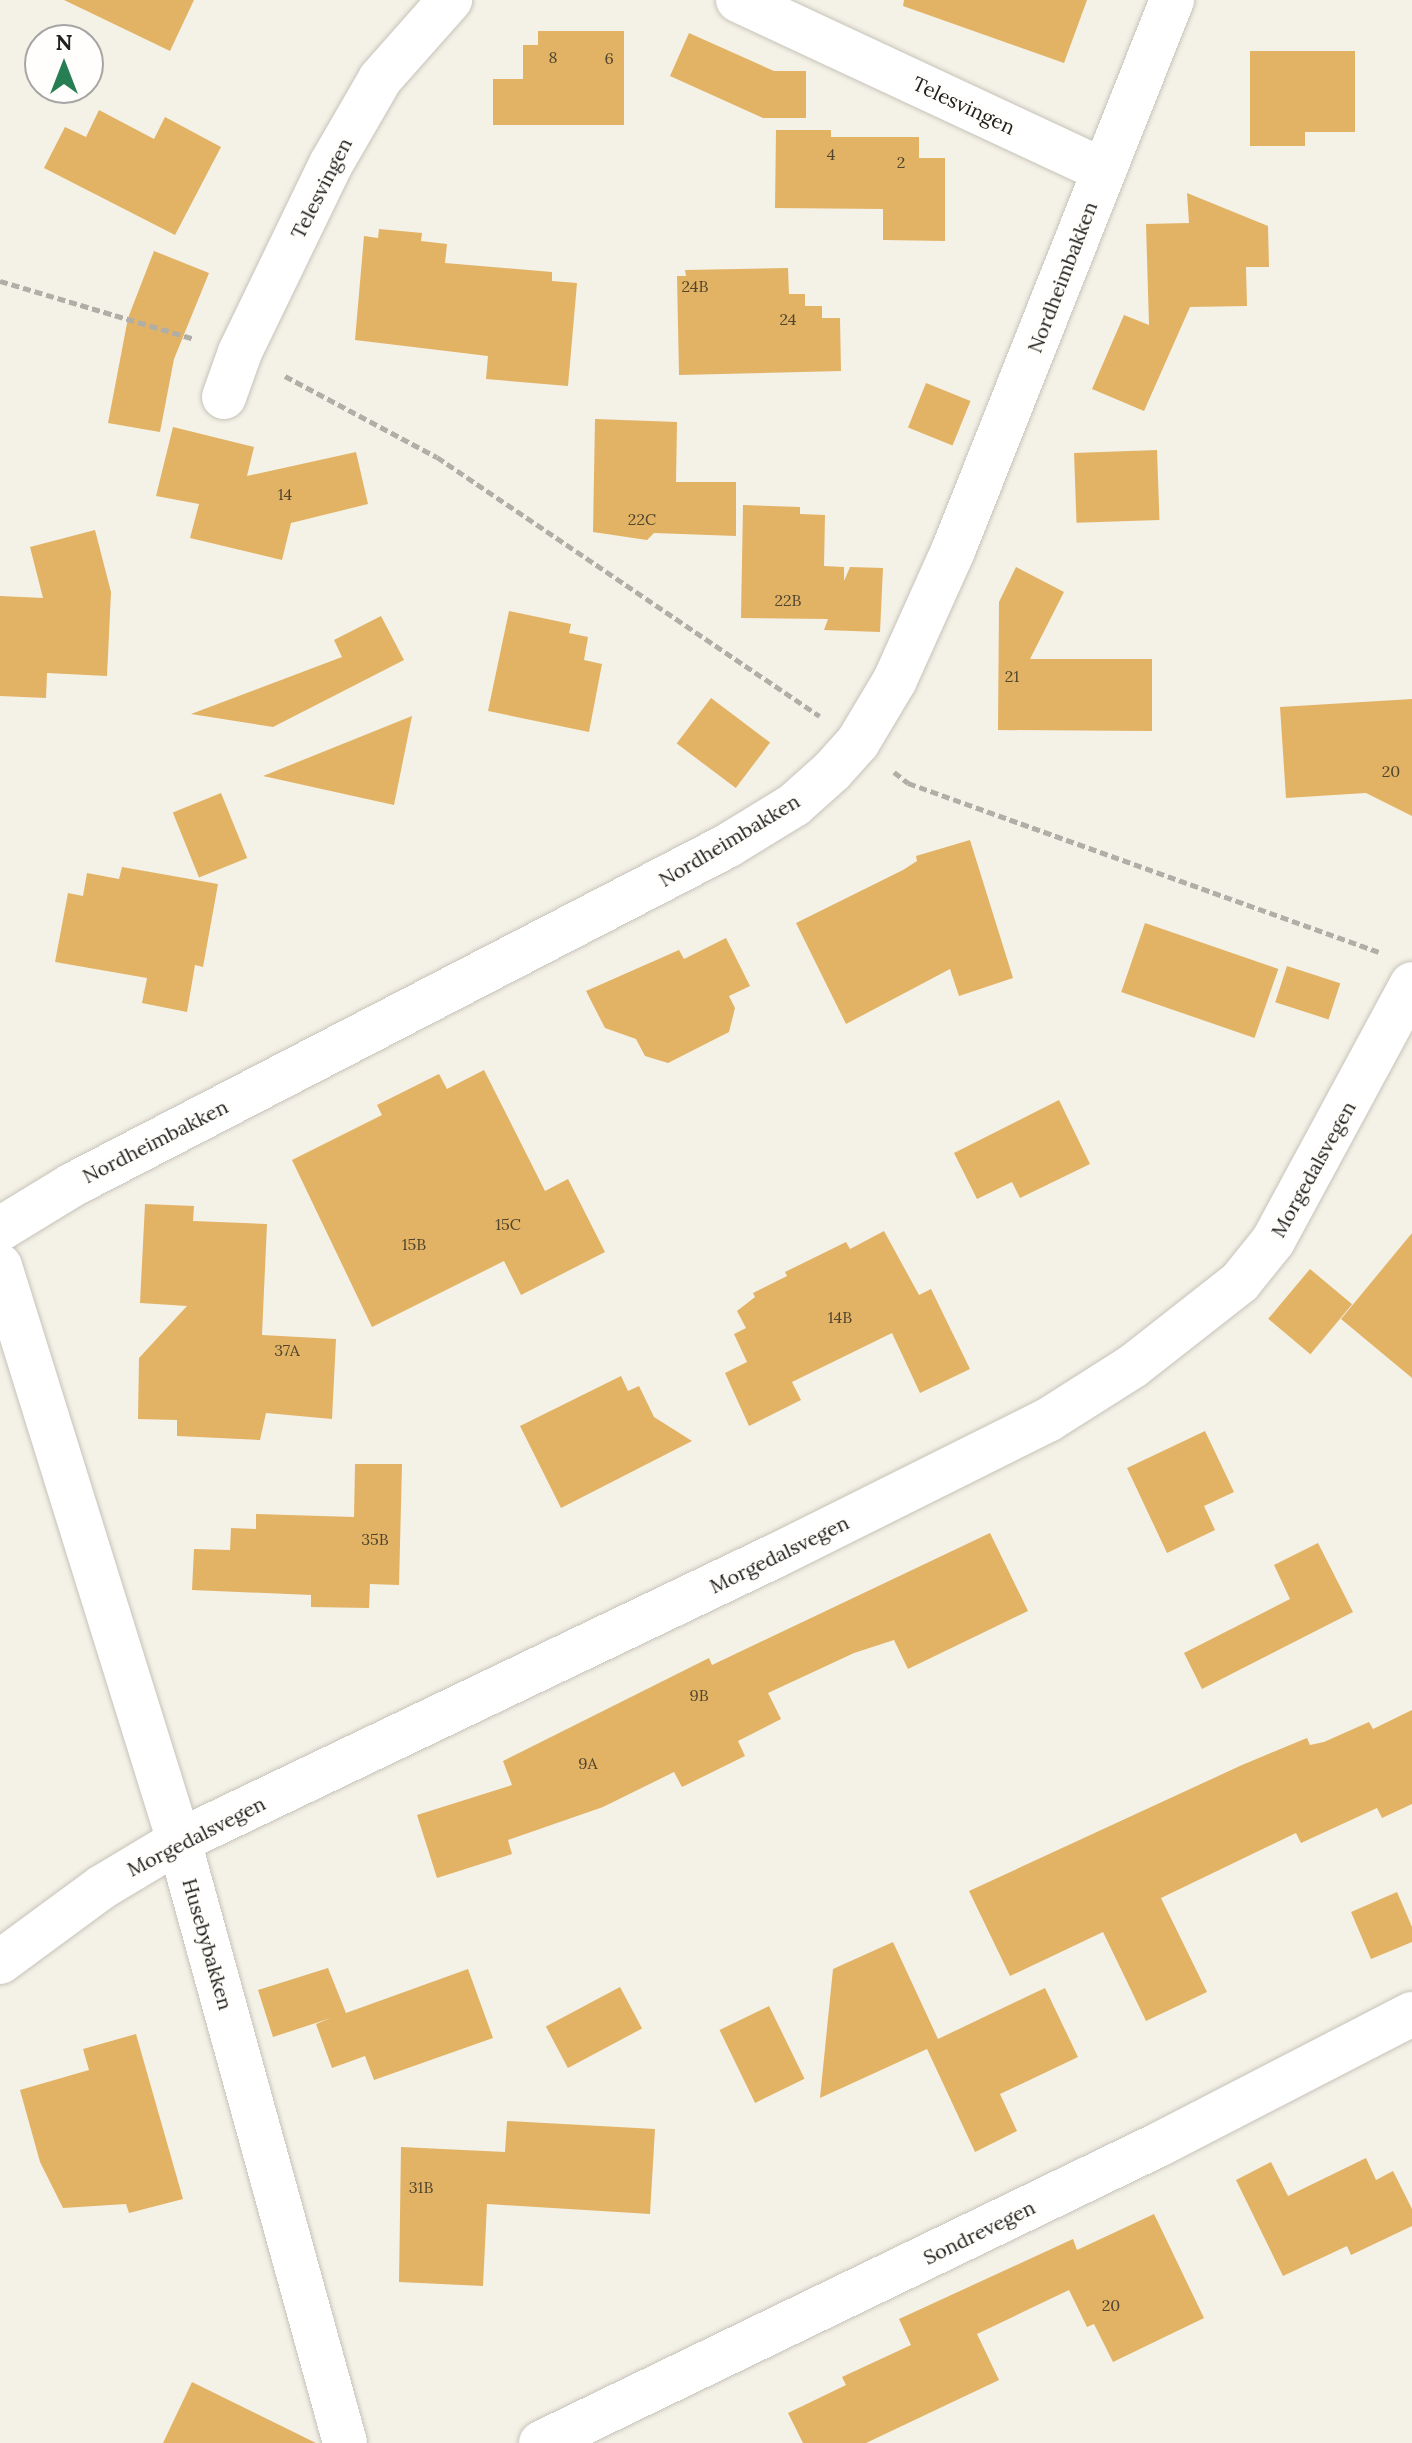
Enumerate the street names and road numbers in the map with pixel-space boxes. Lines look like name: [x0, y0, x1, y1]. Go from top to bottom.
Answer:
street label: Telesvingen: [909, 71, 1019, 139]
street label: Telesvingen: [285, 134, 357, 242]
street label: Nordheimbakken: [1022, 198, 1102, 356]
street label: Nordheimbakken: [654, 789, 804, 891]
street label: Nordheimbakken: [78, 1094, 232, 1188]
street label: Morgedalsvegen: [1266, 1097, 1360, 1241]
street label: Morgedalsvegen: [705, 1510, 853, 1598]
street label: Morgedalsvegen: [123, 1791, 269, 1881]
street label: Husebybakken: [178, 1876, 238, 2012]
street label: Sondrevegen: [919, 2195, 1039, 2269]

